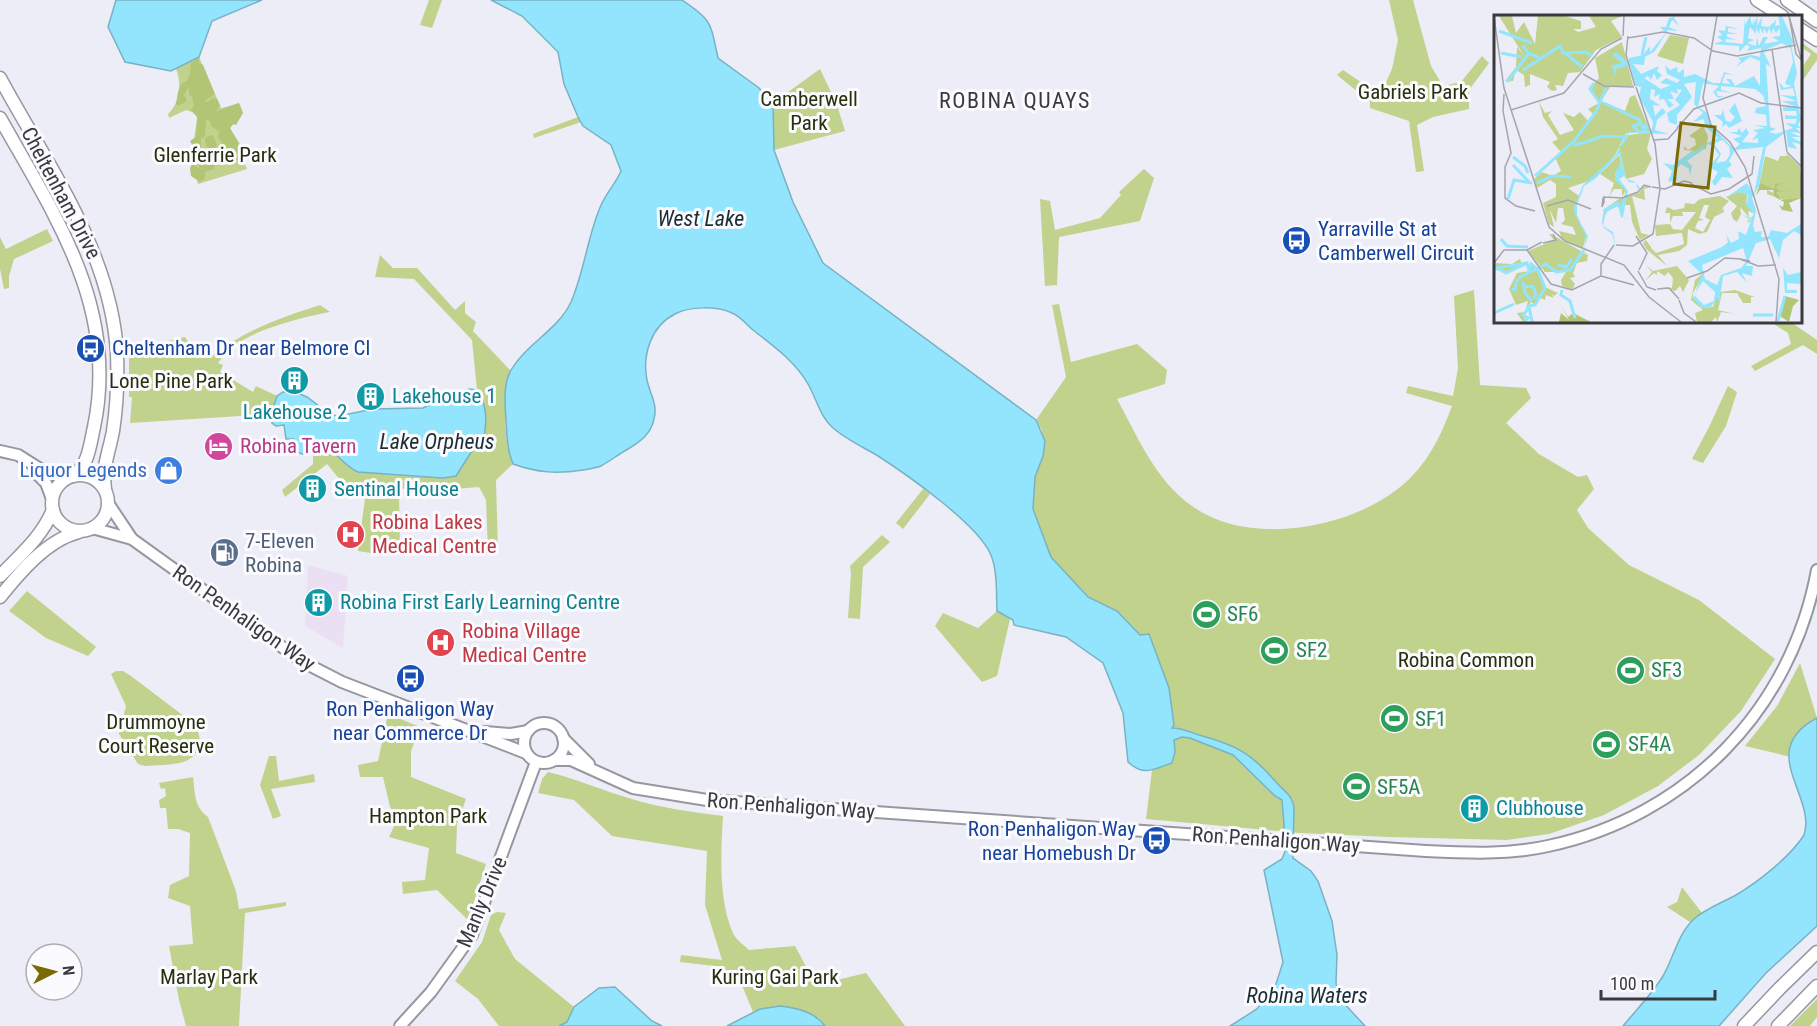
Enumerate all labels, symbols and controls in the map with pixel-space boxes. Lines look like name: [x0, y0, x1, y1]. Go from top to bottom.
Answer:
inset map: [1494, 15, 1802, 322]
park label: Gabriels Park: [1358, 80, 1469, 104]
park label: Camberwell Park: [760, 87, 858, 135]
district label: ROBINA QUAYS: [939, 88, 1091, 113]
street label: Cheltenham Drive: [16, 123, 106, 263]
park label: Glenferrie Park: [153, 143, 277, 167]
water label: West Lake: [658, 206, 744, 231]
place label: Yarraville St at Camberwell Circuit: [1318, 217, 1474, 265]
bus stop icon: Yarraville St at Camberwell Circuit: [1281, 225, 1313, 257]
bus stop icon: Cheltenham Dr near Belmore Cl: [75, 332, 107, 364]
place label: Cheltenham Dr near Belmore Cl: [112, 336, 370, 360]
building icon: Lakehouse 2: [279, 365, 311, 397]
park label: Lone Pine Park: [109, 369, 234, 393]
building icon: Lakehouse 1: [355, 380, 387, 412]
place label: Lakehouse 1: [392, 384, 497, 408]
place label: Lakehouse 2: [243, 400, 347, 424]
water label: Lake Orpheus: [380, 429, 494, 454]
hotel icon: Robina Tavern: [203, 430, 235, 462]
place label: Robina Tavern: [240, 434, 356, 458]
shop icon: Liquor Legends: [152, 454, 184, 486]
place label: Liquor Legends: [20, 458, 147, 482]
building icon: Sentinal House: [297, 473, 329, 505]
place label: Sentinal House: [334, 477, 459, 501]
place label: Robina Lakes Medical Centre: [372, 510, 497, 558]
hospital icon: Robina Lakes Medical Centre: [335, 518, 367, 550]
place label: 7-Eleven Robina: [245, 529, 314, 577]
fuel station icon: 7-Eleven Robina: [208, 537, 240, 569]
street label: Ron Penhaligon Way: [168, 560, 320, 676]
building icon: Robina First Early Learning Centre: [303, 586, 335, 618]
place label: Robina First Early Learning Centre: [340, 590, 620, 614]
sports icon: SF6: [1190, 598, 1222, 630]
place label: SF6: [1227, 602, 1258, 626]
place label: Robina Village Medical Centre: [462, 619, 587, 667]
hospital icon: Robina Village Medical Centre: [425, 627, 457, 659]
sports icon: SF2: [1259, 634, 1291, 666]
place label: SF2: [1296, 638, 1327, 662]
park label: Robina Common: [1398, 648, 1534, 672]
sports icon: SF3: [1614, 654, 1646, 686]
place label: SF3: [1651, 658, 1682, 682]
bus stop icon: Ron Penhaligon Way near Commerce Dr: [394, 662, 426, 694]
place label: Ron Penhaligon Way near Commerce Dr: [326, 697, 494, 745]
sports icon: SF1: [1378, 703, 1410, 735]
place label: SF1: [1415, 707, 1446, 731]
park label: Drummoyne Court Reserve: [98, 710, 214, 758]
sports icon: SF4A: [1591, 728, 1623, 760]
place label: SF4A: [1628, 732, 1671, 756]
sports icon: SF5A: [1340, 771, 1372, 803]
place label: SF5A: [1377, 775, 1420, 799]
street label: Ron Penhaligon Way: [706, 788, 876, 824]
building icon: Clubhouse: [1459, 792, 1491, 824]
place label: Clubhouse: [1496, 796, 1584, 820]
park label: Hampton Park: [369, 804, 488, 828]
place label: Ron Penhaligon Way near Homebush Dr: [968, 817, 1136, 865]
street label: Ron Penhaligon Way: [1191, 822, 1361, 858]
bus stop icon: Ron Penhaligon Way near Homebush Dr: [1141, 825, 1173, 857]
street label: Manly Drive: [452, 853, 512, 951]
north arrow: [24, 942, 84, 1002]
scale bar: [1601, 963, 1715, 1001]
text: N: [58, 965, 78, 976]
park label: Marlay Park: [160, 965, 259, 989]
park label: Kuring Gai Park: [711, 965, 839, 989]
text: 100 m: [1610, 973, 1654, 994]
water label: Robina Waters: [1246, 983, 1368, 1008]

